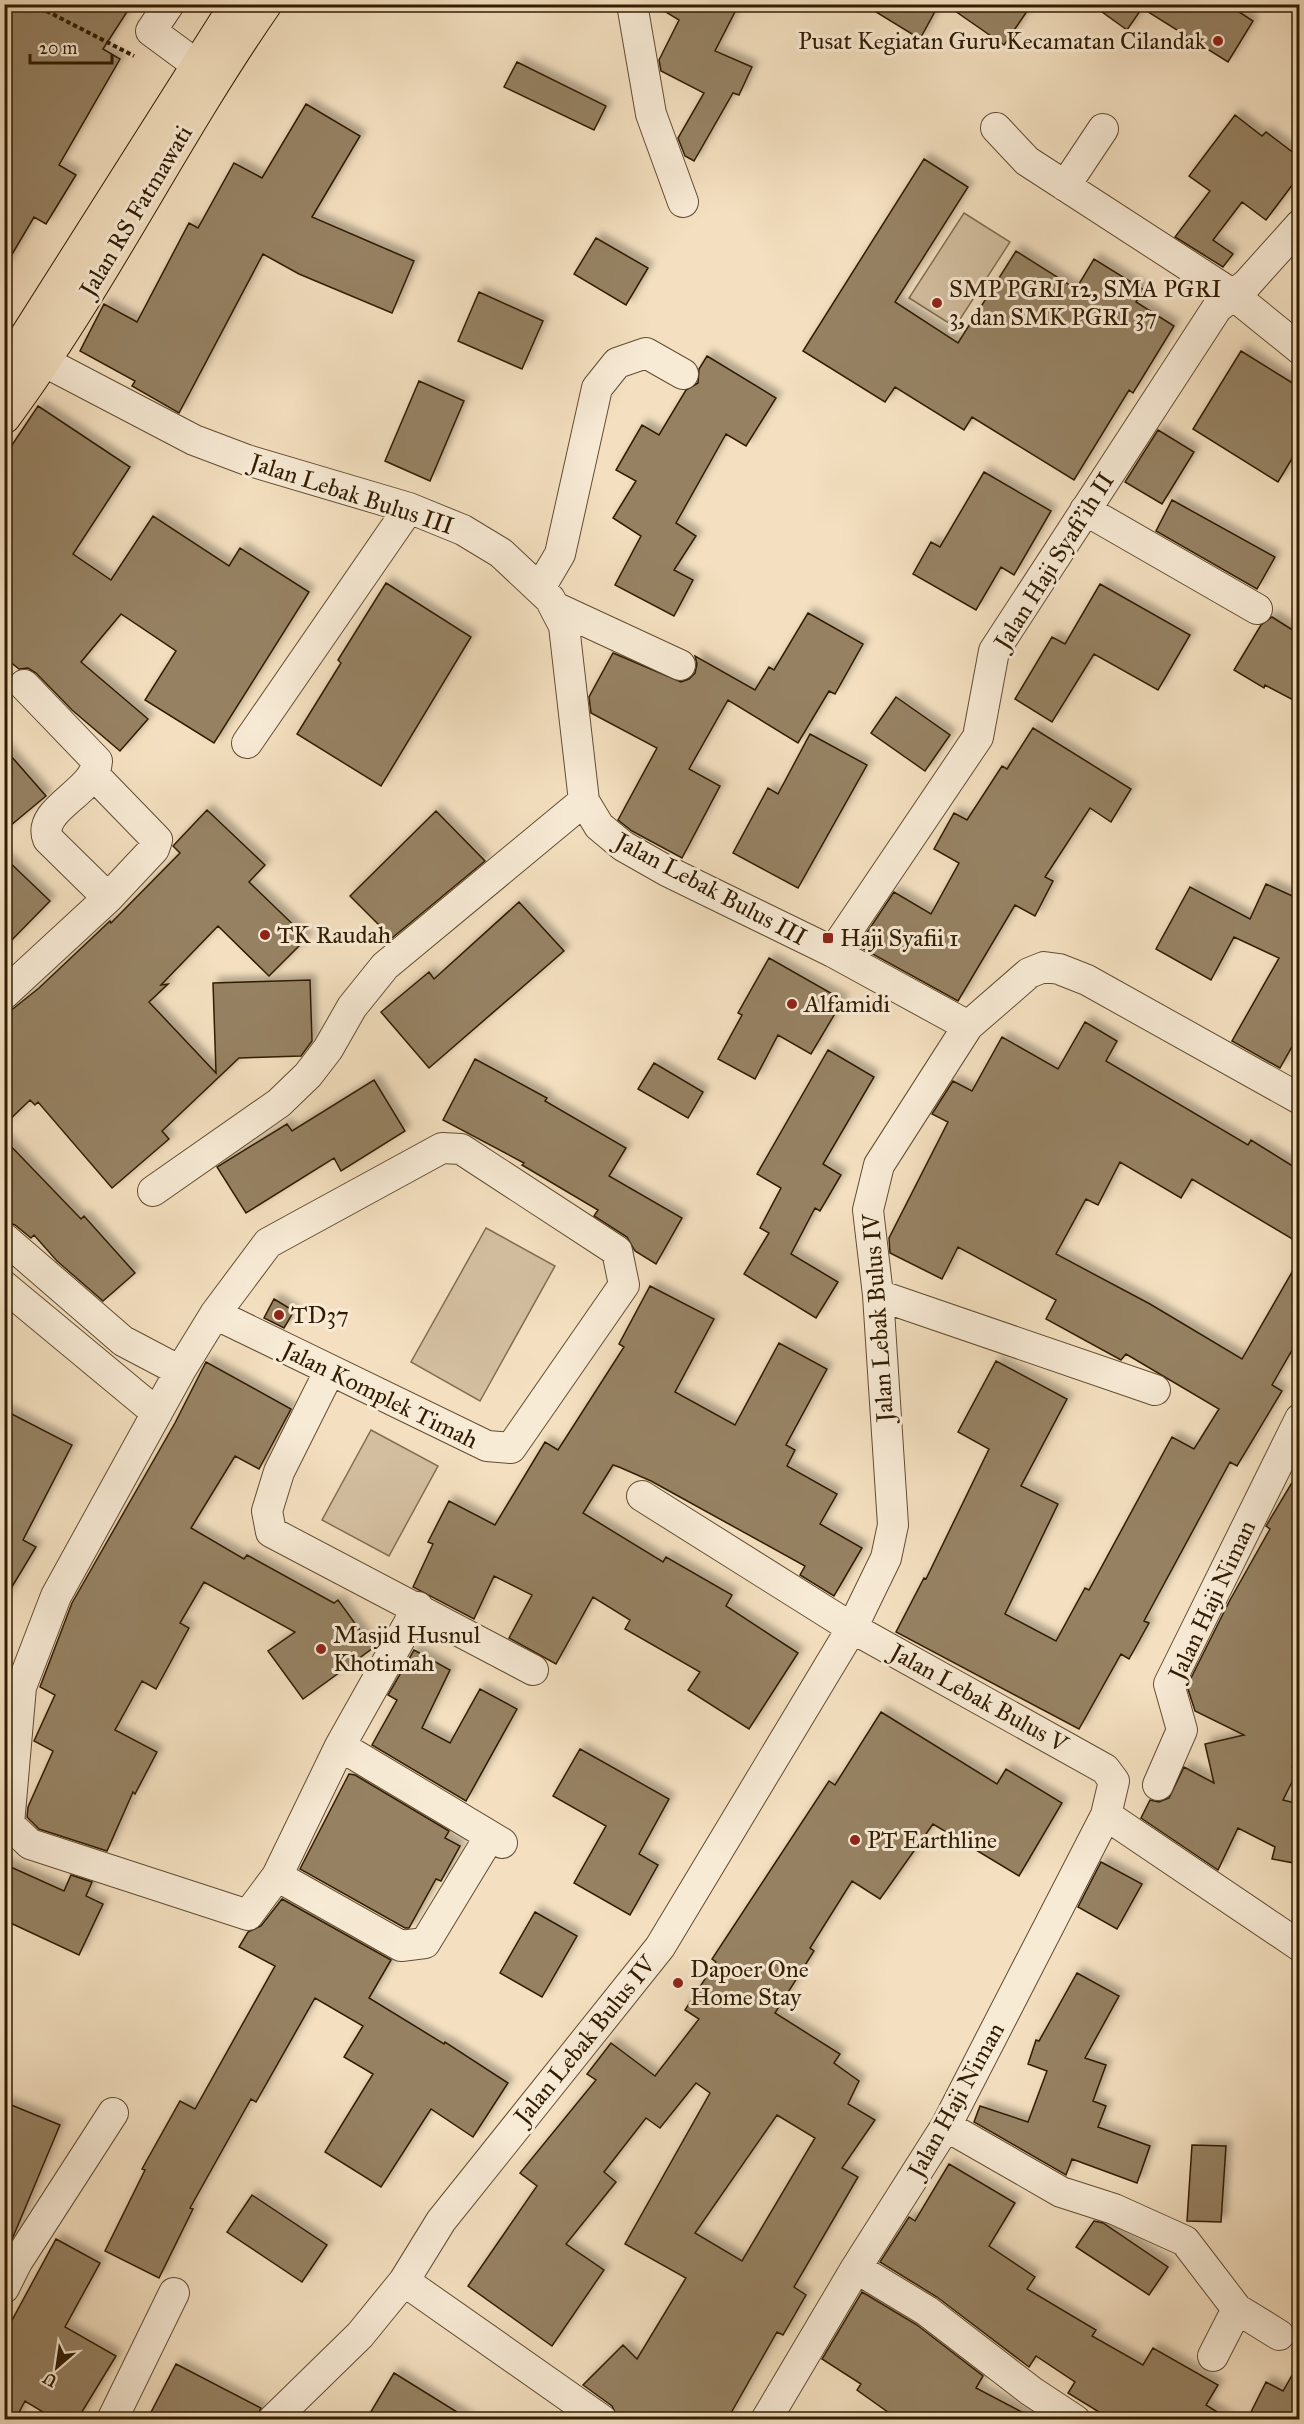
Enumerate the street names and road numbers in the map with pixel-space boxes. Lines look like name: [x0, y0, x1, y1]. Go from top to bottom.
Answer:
street label: Jalan RS Fatmawati: [71, 119, 199, 305]
street label: Jalan Lebak Bulus III: [243, 446, 458, 541]
street label: Jalan Haji Syafi'ih II: [986, 467, 1121, 658]
street label: Jalan Lebak Bulus III: [608, 824, 812, 952]
street label: Jalan Lebak Bulus IV: [856, 1212, 900, 1426]
street label: Jalan Komplek Timah: [274, 1333, 483, 1455]
street label: Jalan Haji Niman: [1161, 1515, 1262, 1687]
street label: Jalan Lebak Bulus V: [882, 1635, 1074, 1760]
street label: Jalan Lebak Bulus IV: [506, 1948, 663, 2133]
street label: Jalan Haji Niman: [900, 2017, 1011, 2185]

